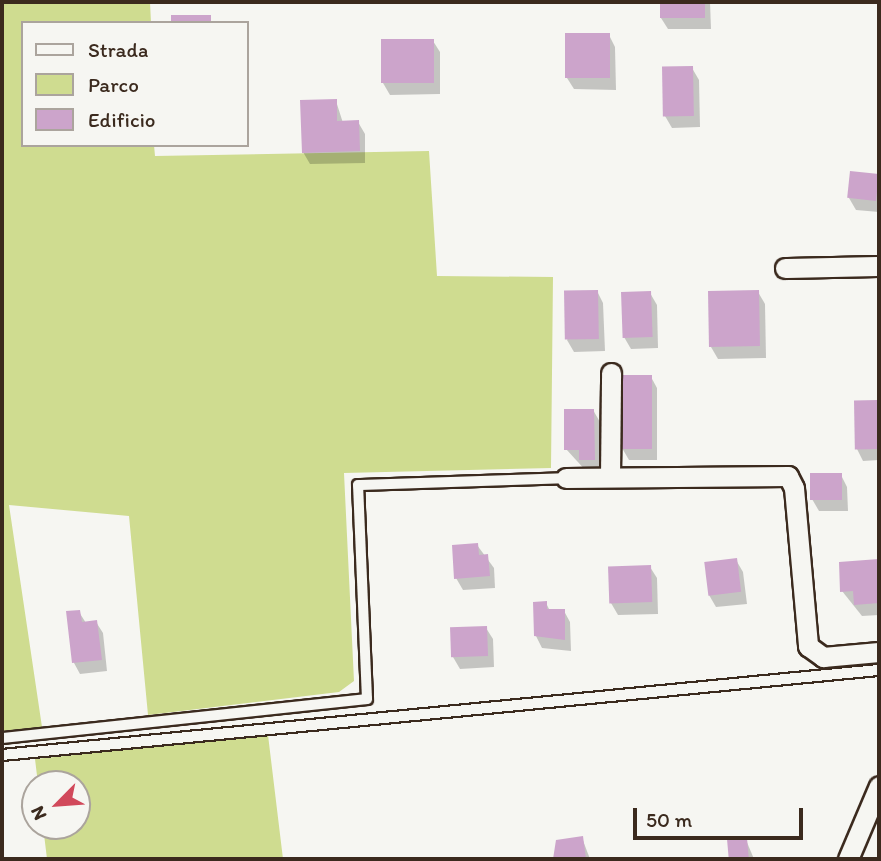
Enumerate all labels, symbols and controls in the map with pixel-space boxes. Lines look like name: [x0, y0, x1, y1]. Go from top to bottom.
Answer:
legend: [21, 21, 248, 147]
text: Strada: [88, 37, 148, 62]
text: Parco: [88, 72, 139, 97]
text: Edificio: [88, 107, 156, 132]
north arrow: [21, 770, 91, 840]
scale bar: [636, 794, 806, 838]
text: N: [25, 803, 51, 824]
text: 50 m: [646, 807, 692, 832]

